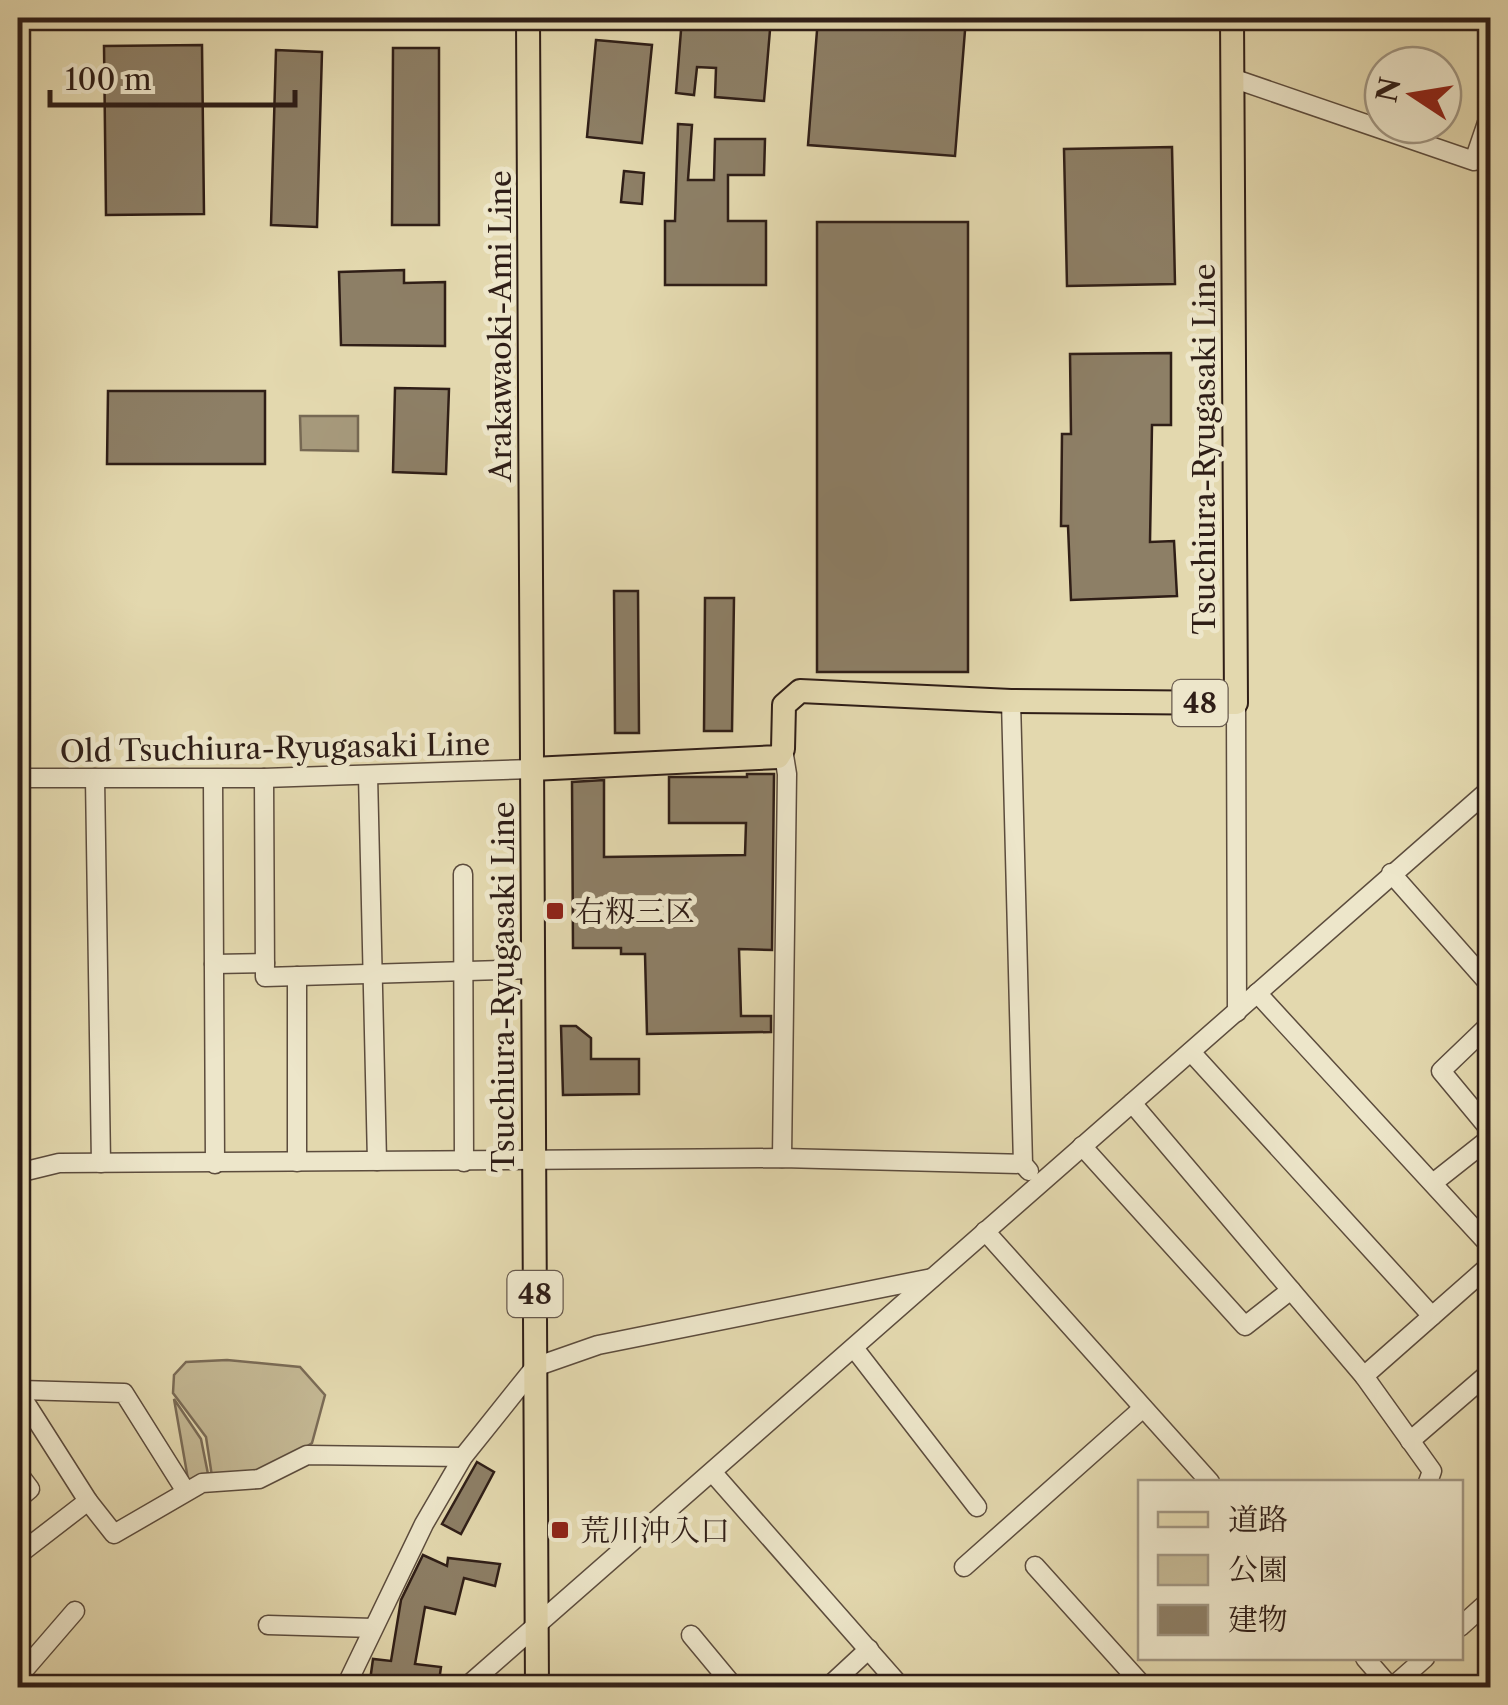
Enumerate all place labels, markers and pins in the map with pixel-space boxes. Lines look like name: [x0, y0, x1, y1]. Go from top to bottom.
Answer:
place label: 右籾三区: [575, 893, 695, 930]
marker: 右籾三区: [544, 900, 566, 922]
place label: 荒川沖入口: [580, 1512, 730, 1549]
marker: 荒川沖入口: [549, 1519, 571, 1541]

